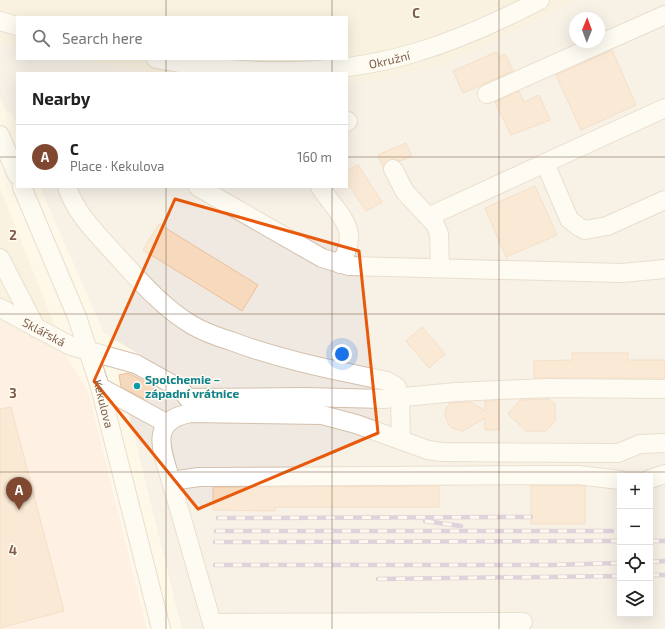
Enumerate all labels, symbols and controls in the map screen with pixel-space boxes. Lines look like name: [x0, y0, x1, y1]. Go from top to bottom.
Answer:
text: C: [412, 5, 420, 21]
north arrow: [569, 12, 605, 48]
search box: [16, 16, 348, 60]
icon: search: [30, 27, 52, 49]
text: Search here: [62, 29, 143, 47]
street label: Okružní: [368, 47, 412, 71]
text: Nearby: [32, 88, 90, 108]
text: C: [70, 140, 79, 158]
text: A: [41, 149, 49, 165]
text: 160 m: [297, 149, 332, 165]
text: Place · Kekulova: [70, 158, 164, 174]
text: 2: [9, 227, 17, 243]
street label: Sklářská: [20, 314, 68, 349]
your location: [332, 344, 352, 364]
place label: Spolchemie – západní vrátnice: [145, 372, 239, 400]
street label: Kekulova: [91, 378, 117, 429]
marker: Spolchemie – západní vrátnice: [132, 381, 142, 391]
text: 3: [9, 385, 17, 401]
map controls: [617, 473, 653, 617]
button: +: [617, 473, 653, 509]
pin: A: [6, 477, 32, 510]
button: −: [617, 509, 653, 545]
text: 4: [9, 542, 17, 558]
button: locate: [617, 545, 653, 581]
button: layers: [617, 581, 653, 617]

